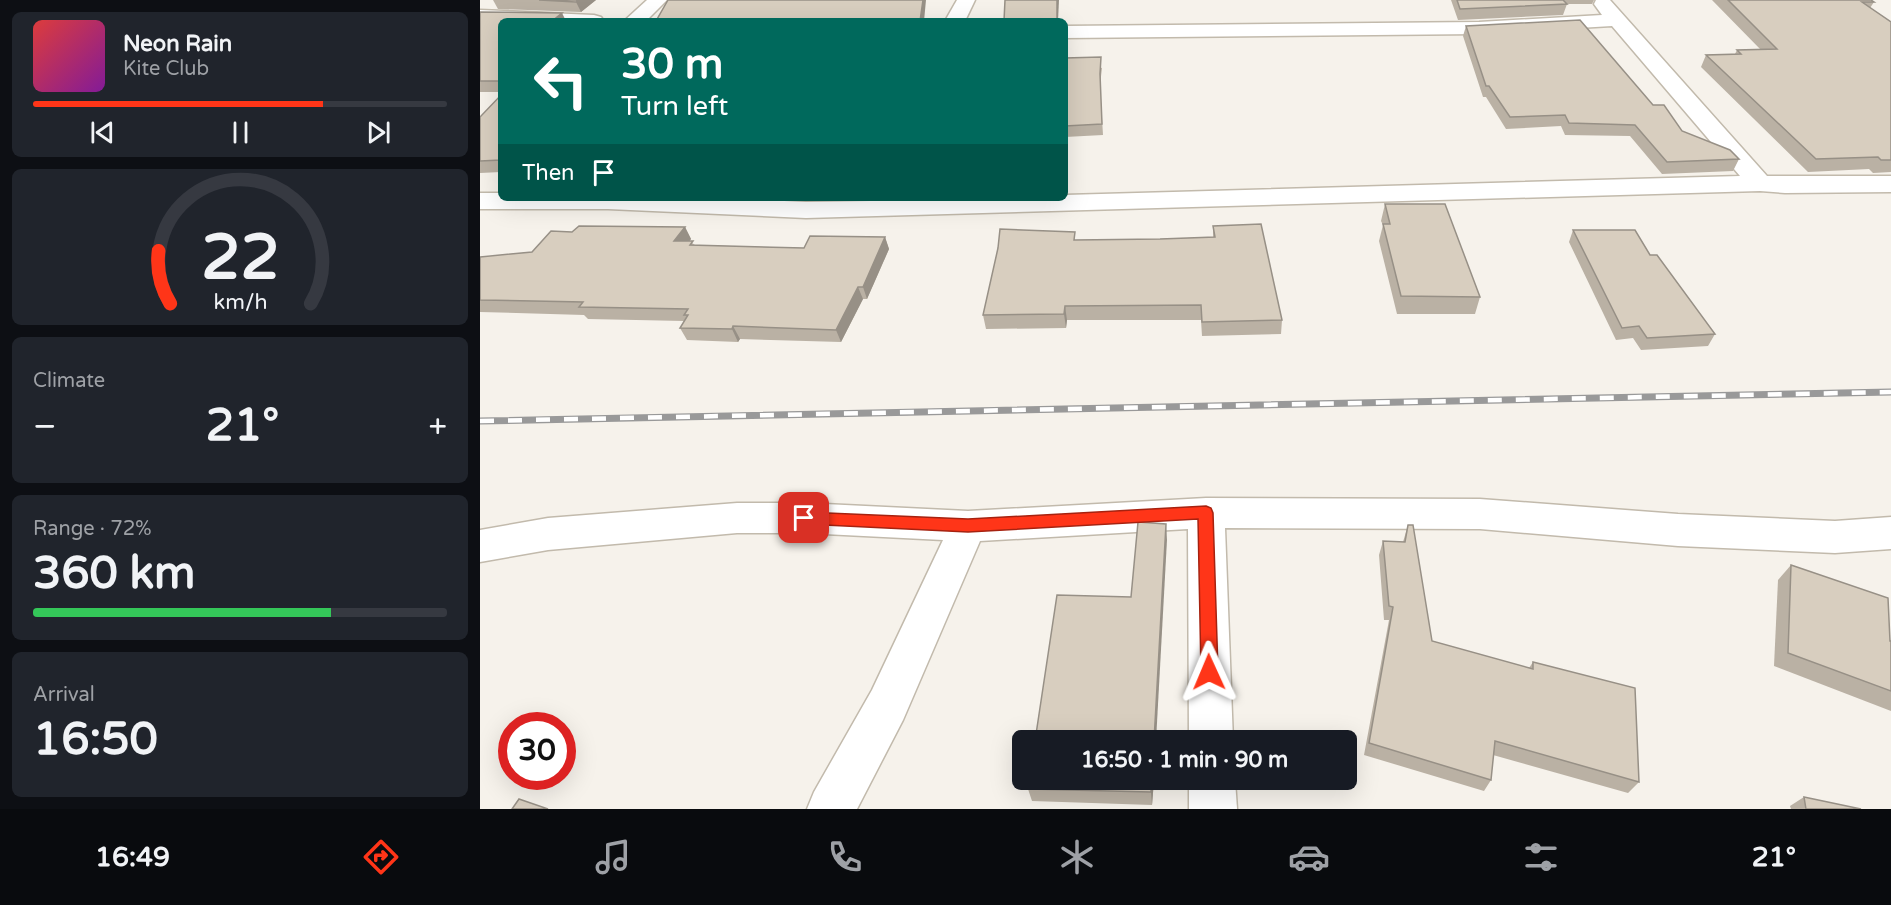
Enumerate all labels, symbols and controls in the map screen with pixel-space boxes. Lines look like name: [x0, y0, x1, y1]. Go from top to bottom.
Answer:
text: Neon Rain: [123, 31, 232, 57]
text: 30 m: [621, 39, 723, 90]
icon: left: [522, 42, 600, 120]
text: Kite Club: [123, 57, 209, 81]
text: Turn left: [621, 90, 728, 123]
icon: previous: [86, 116, 119, 149]
icon: pause: [224, 116, 257, 149]
icon: next: [362, 116, 395, 149]
icon: arrive: [587, 156, 620, 189]
text: Then: [522, 160, 575, 186]
text: 22: [201, 221, 279, 296]
text: km/h: [213, 290, 267, 316]
text: Climate: [33, 369, 105, 393]
text: 21°: [206, 399, 279, 453]
text: −: [33, 407, 57, 446]
text: +: [428, 407, 447, 446]
pin: [778, 492, 829, 543]
icon: arrive: [787, 501, 820, 534]
text: Range · 72%: [33, 517, 152, 541]
text: 360 km: [33, 547, 195, 601]
position arrow: [1177, 640, 1241, 704]
text: Arrival: [33, 683, 95, 707]
speed limit sign: 30: [498, 712, 576, 790]
text: 16:50: [33, 713, 158, 767]
text: 16:50 · 1 min · 90 m: [1081, 747, 1288, 773]
icon: directions: [360, 836, 402, 878]
icon: music: [592, 836, 634, 878]
icon: phone: [824, 836, 866, 878]
icon: climate: [1056, 836, 1098, 878]
icon: car: [1288, 836, 1330, 878]
icon: filters: [1520, 836, 1562, 878]
text: 16:49: [95, 841, 170, 874]
text: 21°: [1752, 841, 1796, 874]

